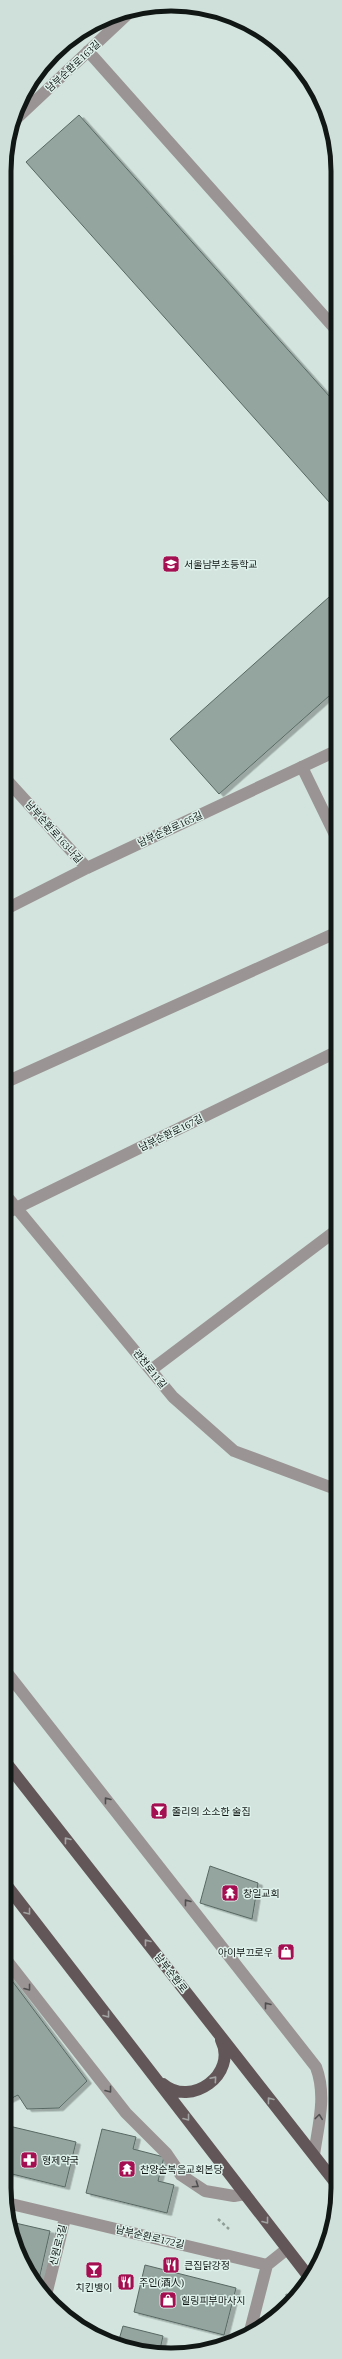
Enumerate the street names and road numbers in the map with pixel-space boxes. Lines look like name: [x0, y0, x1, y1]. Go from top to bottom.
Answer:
street label: 남부순환로163길: [44, 38, 102, 94]
street label: 남부순환로163나길: [23, 799, 85, 865]
street label: 남부순환로165길: [136, 809, 204, 849]
street label: 남부순환로167길: [137, 1113, 205, 1153]
street label: 관천로11길: [131, 1347, 169, 1391]
street label: 남부순환로: [153, 1951, 189, 1995]
street label: 신원로3길: [48, 2223, 68, 2267]
street label: 남부순환로172길: [115, 2224, 185, 2250]

